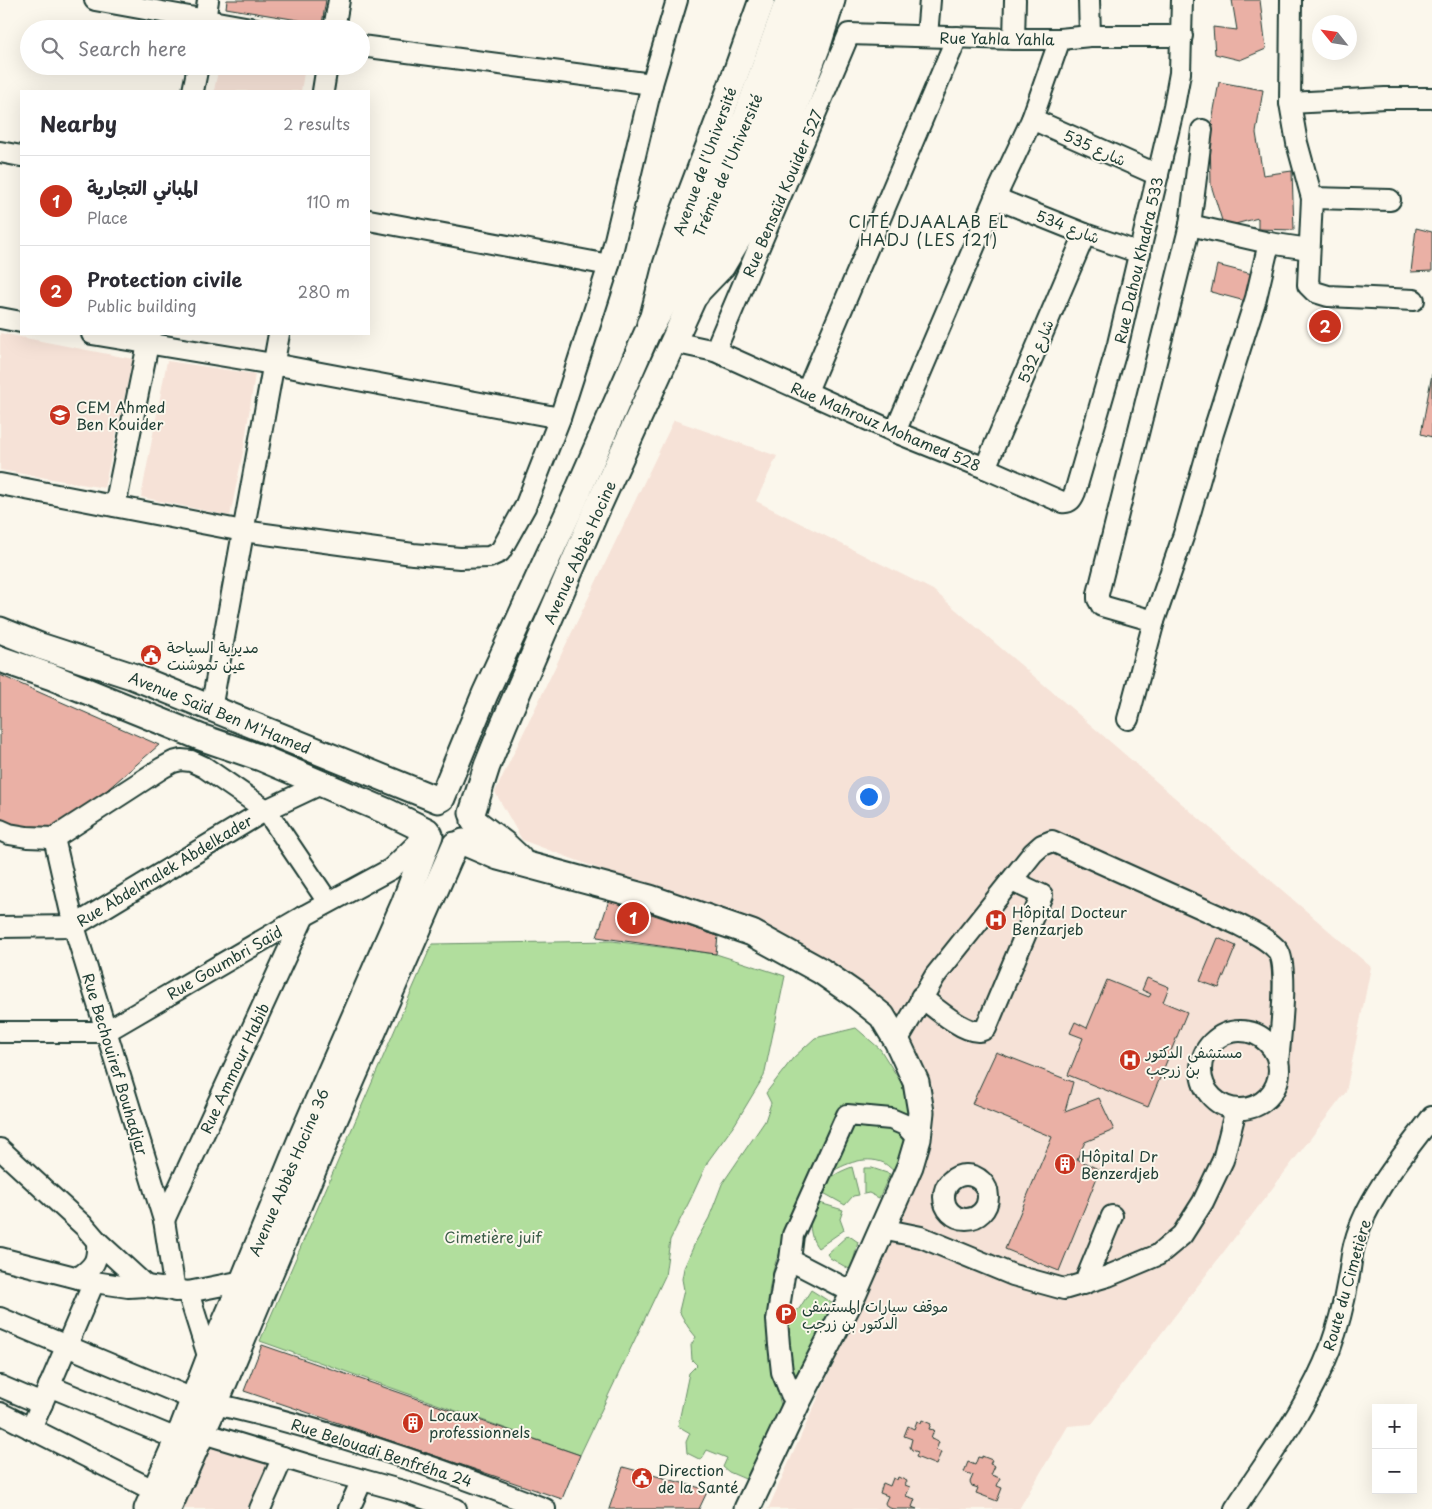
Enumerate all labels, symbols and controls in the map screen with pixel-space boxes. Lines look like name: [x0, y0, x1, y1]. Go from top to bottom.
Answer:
north arrow: [1312, 15, 1357, 60]
search box: [20, 20, 370, 75]
street label: Rue Yahla Yahla: [939, 25, 1055, 51]
icon: search: [38, 34, 66, 62]
text: Search here: [78, 34, 187, 62]
street label: Avenue de l'Université: [666, 83, 742, 239]
street label: Trémie de l'Université: [686, 90, 768, 240]
street label: Rue Bensaïd Kouider 527: [736, 105, 828, 280]
text: Nearby: [40, 107, 117, 139]
text: 2 results: [283, 111, 350, 135]
street label: 535 شارع: [1060, 123, 1130, 171]
text: المباني التجارية: [87, 173, 198, 201]
street label: Rue Dahou Khadra 533: [1108, 174, 1168, 346]
text: 1: [52, 189, 60, 213]
text: 110 m: [307, 189, 350, 213]
street label: 534 شارع: [1033, 203, 1103, 249]
text: Place: [87, 205, 128, 229]
district label: CITÉ DJAALAB EL HADJ (LES 121): [849, 209, 1009, 251]
text: Protection civile: [87, 265, 242, 293]
text: 2: [50, 279, 62, 303]
text: 280 m: [298, 279, 350, 303]
text: Public building: [87, 293, 197, 317]
pin: 2: [1309, 307, 1341, 345]
street label: 532 شارع: [1011, 316, 1059, 386]
street label: Rue Mahrouz Mohamed 528: [787, 375, 985, 477]
place label: CEM Ahmed Ben Kouider: [76, 395, 165, 435]
school or university icon: CEM Ahmed Ben Kouider: [48, 403, 72, 427]
street label: Avenue Abbès Hocine: [537, 477, 621, 627]
place label: مديرية السياحة عين تموشنت: [167, 635, 259, 675]
public building icon: مديرية السياحة عين تموشنت: [139, 643, 163, 667]
street label: Avenue Saïd Ben M'Hamed: [126, 665, 314, 759]
your location: [856, 784, 882, 810]
street label: Rue Abdelmalek Abdelkader: [72, 808, 256, 932]
pin: 1: [617, 899, 649, 937]
place label: Hôpital Docteur Benzarjeb: [1012, 900, 1127, 940]
hospital icon: Hôpital Docteur Benzarjeb: [984, 908, 1008, 932]
street label: Rue Goumbri Saïd: [162, 920, 286, 1004]
street label: Rue Bechouiref Bouhadjar: [77, 970, 155, 1158]
street label: Rue Ammour Habib: [194, 999, 274, 1137]
place label: مستشفى الدكتور بن زرجب: [1145, 1040, 1242, 1080]
hospital icon: مستشفى الدكتور بن زرجب: [1118, 1048, 1142, 1072]
street label: Avenue Abbès Hocine 36: [242, 1084, 334, 1260]
place label: Hôpital Dr Benzerdjeb: [1081, 1144, 1159, 1184]
building icon: Hôpital Dr Benzerdjeb: [1053, 1152, 1077, 1176]
street label: Route du Cimetière: [1316, 1217, 1376, 1353]
park label: Cimetière juif: [444, 1225, 543, 1248]
place label: موقف سيارات المستشفى الدكتور بن زرجب: [802, 1294, 948, 1334]
parking icon: موقف سيارات المستشفى الدكتور بن زرجب: [774, 1302, 798, 1326]
place label: Locaux professionnels: [429, 1403, 530, 1443]
map controls: [1372, 1404, 1417, 1494]
button: +: [1372, 1404, 1417, 1449]
building icon: Locaux professionnels: [401, 1411, 425, 1435]
street label: Rue Belouadi Benfréha 24: [289, 1412, 476, 1492]
button: −: [1372, 1449, 1417, 1494]
place label: Direction de la Santé: [658, 1458, 738, 1498]
public building icon: Direction de la Santé: [630, 1466, 654, 1490]

